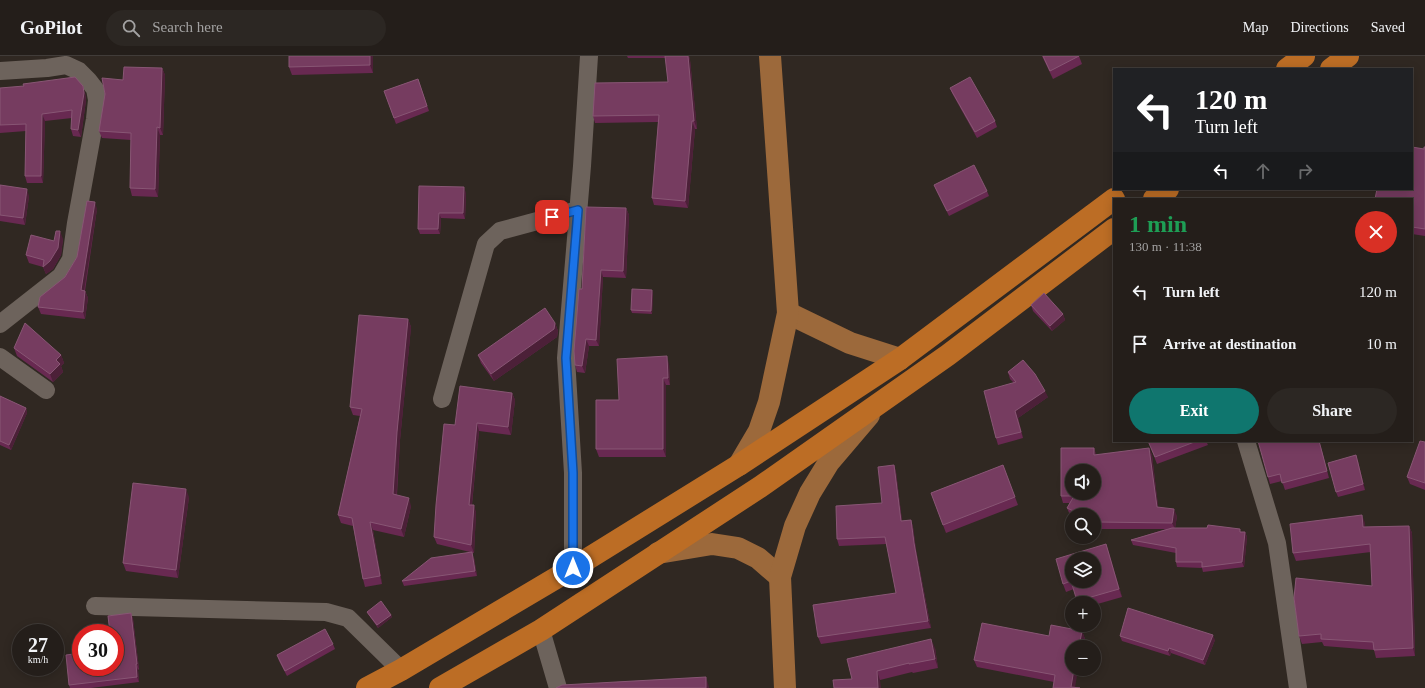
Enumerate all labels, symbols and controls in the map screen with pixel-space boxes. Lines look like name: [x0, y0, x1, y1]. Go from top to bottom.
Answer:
search box: [106, 10, 386, 46]
text: GoPilot: [20, 17, 82, 38]
icon: search: [120, 17, 142, 39]
text: Search here: [152, 19, 223, 35]
text: Map: [1243, 20, 1268, 35]
text: Directions: [1290, 20, 1349, 35]
text: Saved: [1371, 20, 1405, 35]
icon: left: [1129, 84, 1181, 136]
text: 120 m: [1195, 84, 1267, 115]
text: Turn left: [1195, 117, 1258, 137]
icon: left: [1210, 160, 1232, 182]
icon: ahead: [1252, 160, 1274, 182]
icon: right: [1294, 160, 1316, 182]
pin: [535, 200, 569, 234]
icon: arrive: [541, 206, 563, 228]
text: 1 min: [1129, 211, 1187, 237]
button: close: [1355, 211, 1397, 253]
text: 130 m · 11:38: [1129, 239, 1202, 254]
icon: left: [1129, 281, 1151, 303]
text: Turn left: [1163, 284, 1220, 300]
text: 120 m: [1359, 284, 1397, 300]
icon: arrive: [1129, 333, 1151, 355]
text: Arrive at destination: [1163, 336, 1296, 352]
text: 10 m: [1367, 336, 1397, 352]
button: Exit: [1129, 388, 1259, 434]
button: Share: [1267, 388, 1397, 434]
map controls: [1065, 464, 1101, 676]
button: sound: [1065, 464, 1101, 500]
button: search: [1065, 508, 1101, 544]
position arrow: [552, 547, 594, 589]
button: layers: [1065, 552, 1101, 588]
button: +: [1065, 596, 1101, 632]
speed limit sign: 30: [72, 624, 124, 676]
text: 27: [28, 634, 48, 656]
button: −: [1065, 640, 1101, 676]
text: km/h: [28, 654, 48, 665]

